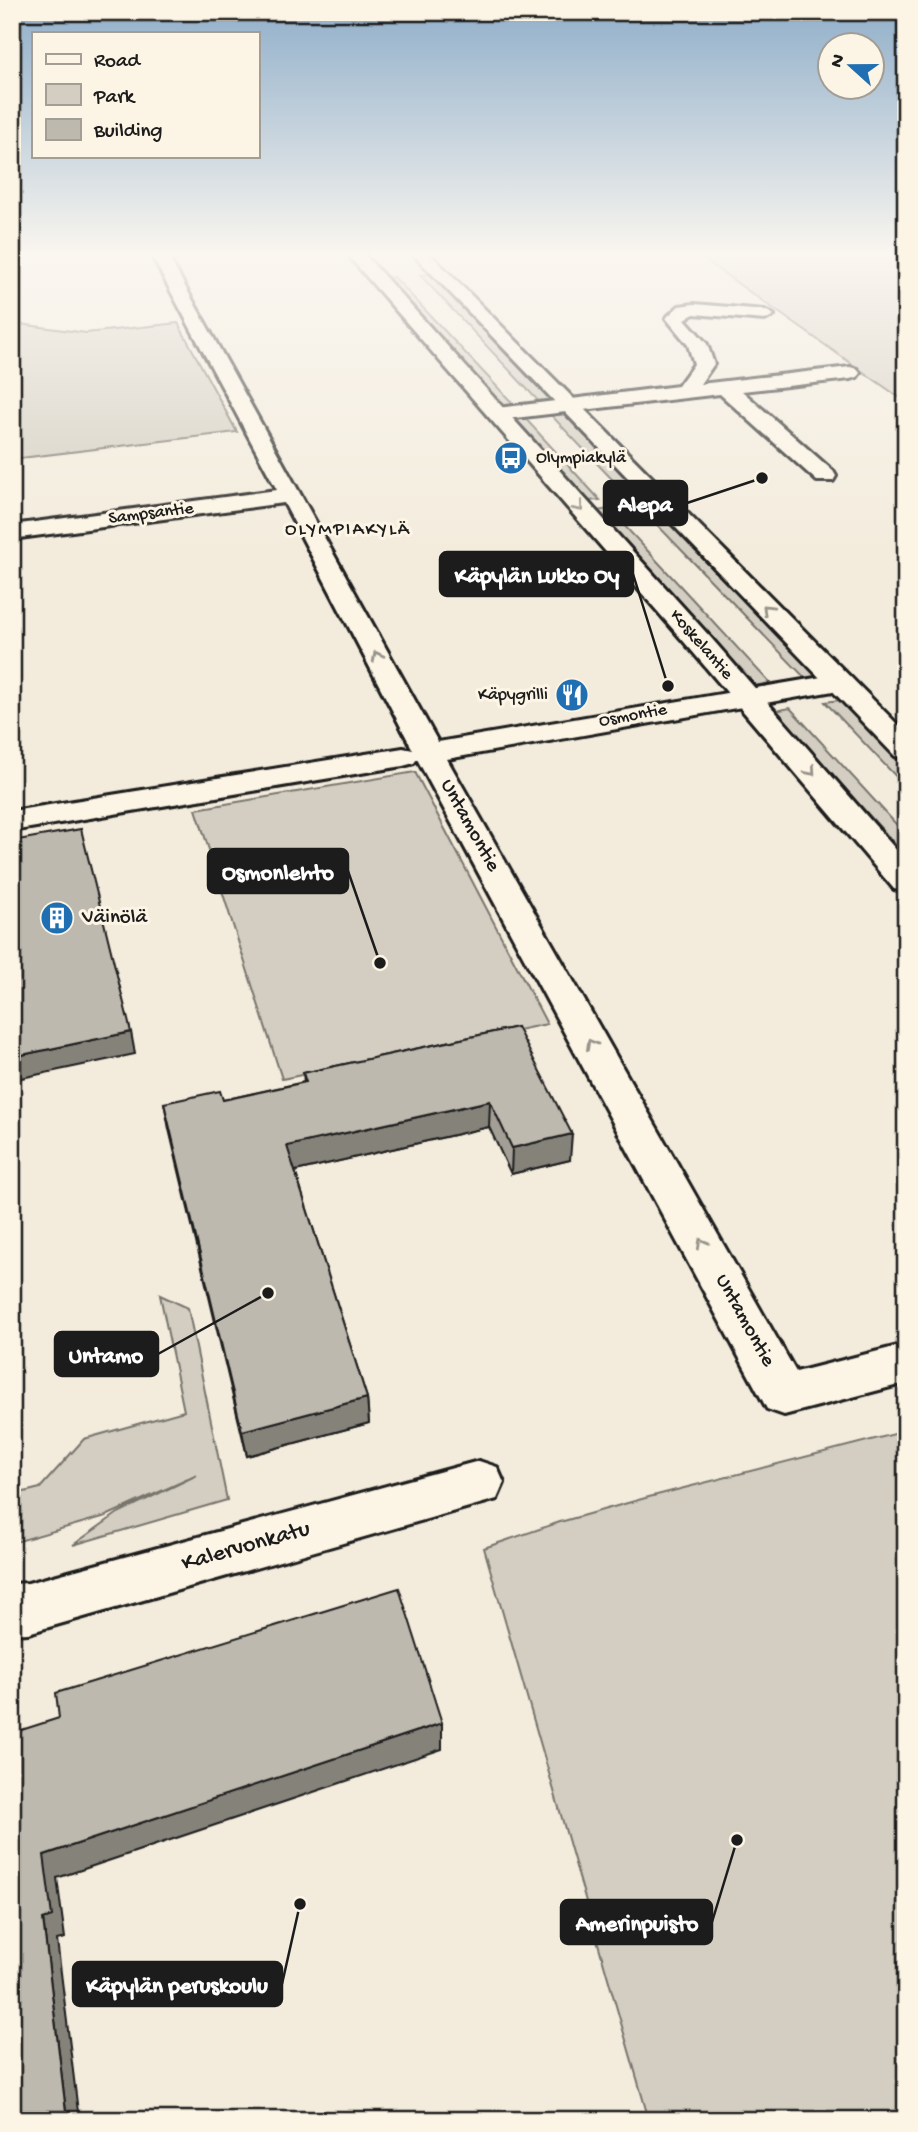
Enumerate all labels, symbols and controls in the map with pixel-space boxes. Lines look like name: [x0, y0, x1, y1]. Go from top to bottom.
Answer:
legend: [32, 32, 259, 158]
north arrow: [816, 32, 886, 102]
text: Road: [94, 50, 142, 75]
text: N: [825, 51, 851, 71]
text: Park: [93, 86, 137, 111]
text: Building: [93, 120, 163, 145]
bus stop icon: Olympiakylä: [492, 439, 530, 477]
place label: Olympiakylä: [536, 448, 627, 469]
callout: Alepa: [604, 481, 687, 525]
text: Alepa: [617, 493, 674, 520]
street label: Sampsantie: [107, 498, 196, 530]
one-way arrow: [571, 499, 583, 512]
district label: OLYMPIAKYLÄ: [285, 519, 411, 542]
callout: Käpylän Lukko Oy: [440, 552, 633, 596]
text: Käpylän Lukko Oy: [454, 564, 620, 591]
one-way arrow: [762, 604, 775, 617]
street label: Koskelantie: [665, 606, 738, 685]
one-way arrow: [371, 651, 385, 663]
restaurant icon: Käpygrilli: [553, 676, 591, 714]
place label: Käpygrilli: [478, 685, 548, 706]
street label: Osmontie: [597, 700, 669, 732]
one-way arrow: [803, 762, 815, 775]
street label: Untamontie: [433, 775, 505, 878]
callout: Osmonlehto: [208, 849, 348, 893]
text: Osmonlehto: [222, 861, 334, 888]
building icon: Väinölä: [38, 899, 76, 937]
place label: Väinölä: [81, 906, 148, 931]
one-way arrow: [586, 1039, 599, 1052]
one-way arrow: [697, 1238, 710, 1251]
street label: Untamontie: [708, 1270, 780, 1373]
callout: Untamo: [55, 1332, 158, 1376]
text: Untamo: [69, 1344, 143, 1371]
street label: Kalervonkatu: [178, 1515, 314, 1579]
callout: Amerinpuisto: [561, 1900, 712, 1944]
text: Amerinpuisto: [575, 1912, 698, 1939]
callout: Käpylän peruskoulu: [73, 1962, 282, 2006]
text: Käpylän peruskoulu: [85, 1974, 268, 2001]

